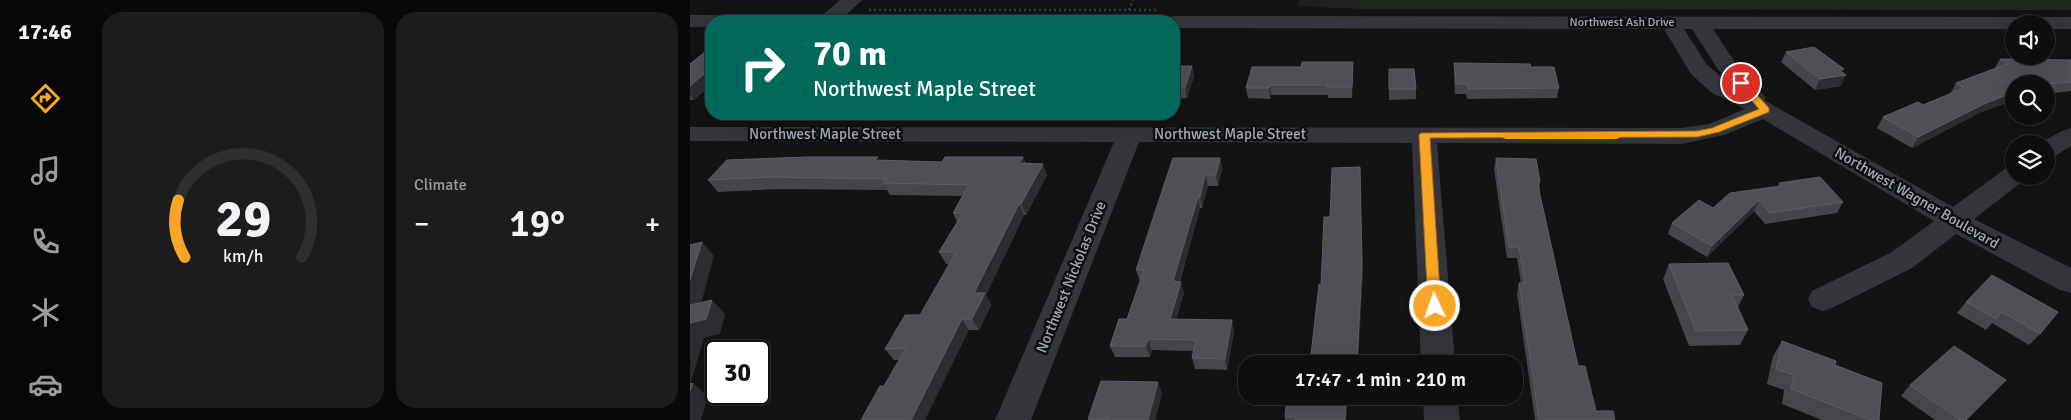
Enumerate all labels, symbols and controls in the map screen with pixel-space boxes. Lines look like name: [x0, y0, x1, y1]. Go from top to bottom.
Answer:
street label: Northwest Ash Drive: [1570, 15, 1674, 30]
map controls: [2005, 15, 2055, 185]
button: sound: [2005, 15, 2055, 65]
text: 17:46: [18, 18, 72, 45]
text: 70 m: [813, 32, 887, 75]
icon: right: [730, 35, 795, 100]
pin: [1720, 62, 1762, 104]
icon: arrive: [1727, 69, 1755, 97]
text: Northwest Maple Street: [813, 75, 1036, 102]
button: search: [2005, 75, 2055, 125]
icon: directions: [28, 81, 63, 116]
street label: Northwest Maple Street: [749, 125, 901, 143]
street label: Northwest Maple Street: [1154, 125, 1306, 143]
button: layers: [2005, 135, 2055, 185]
street label: Northwest Wagner Boulevard: [1832, 143, 2002, 253]
icon: music: [28, 153, 63, 188]
text: Climate: [414, 175, 467, 195]
text: 29: [215, 187, 271, 251]
street label: Northwest Nickolas Drive: [1032, 198, 1110, 356]
text: 19°: [509, 200, 565, 247]
text: −: [414, 207, 429, 241]
text: +: [645, 207, 660, 241]
icon: phone: [28, 224, 63, 259]
text: km/h: [223, 245, 263, 267]
position arrow: [1408, 279, 1460, 331]
icon: climate: [28, 295, 63, 330]
speed limit sign: 30: [705, 340, 770, 405]
icon: car: [28, 367, 63, 402]
text: 17:47 · 1 min · 210 m: [1295, 368, 1466, 392]

